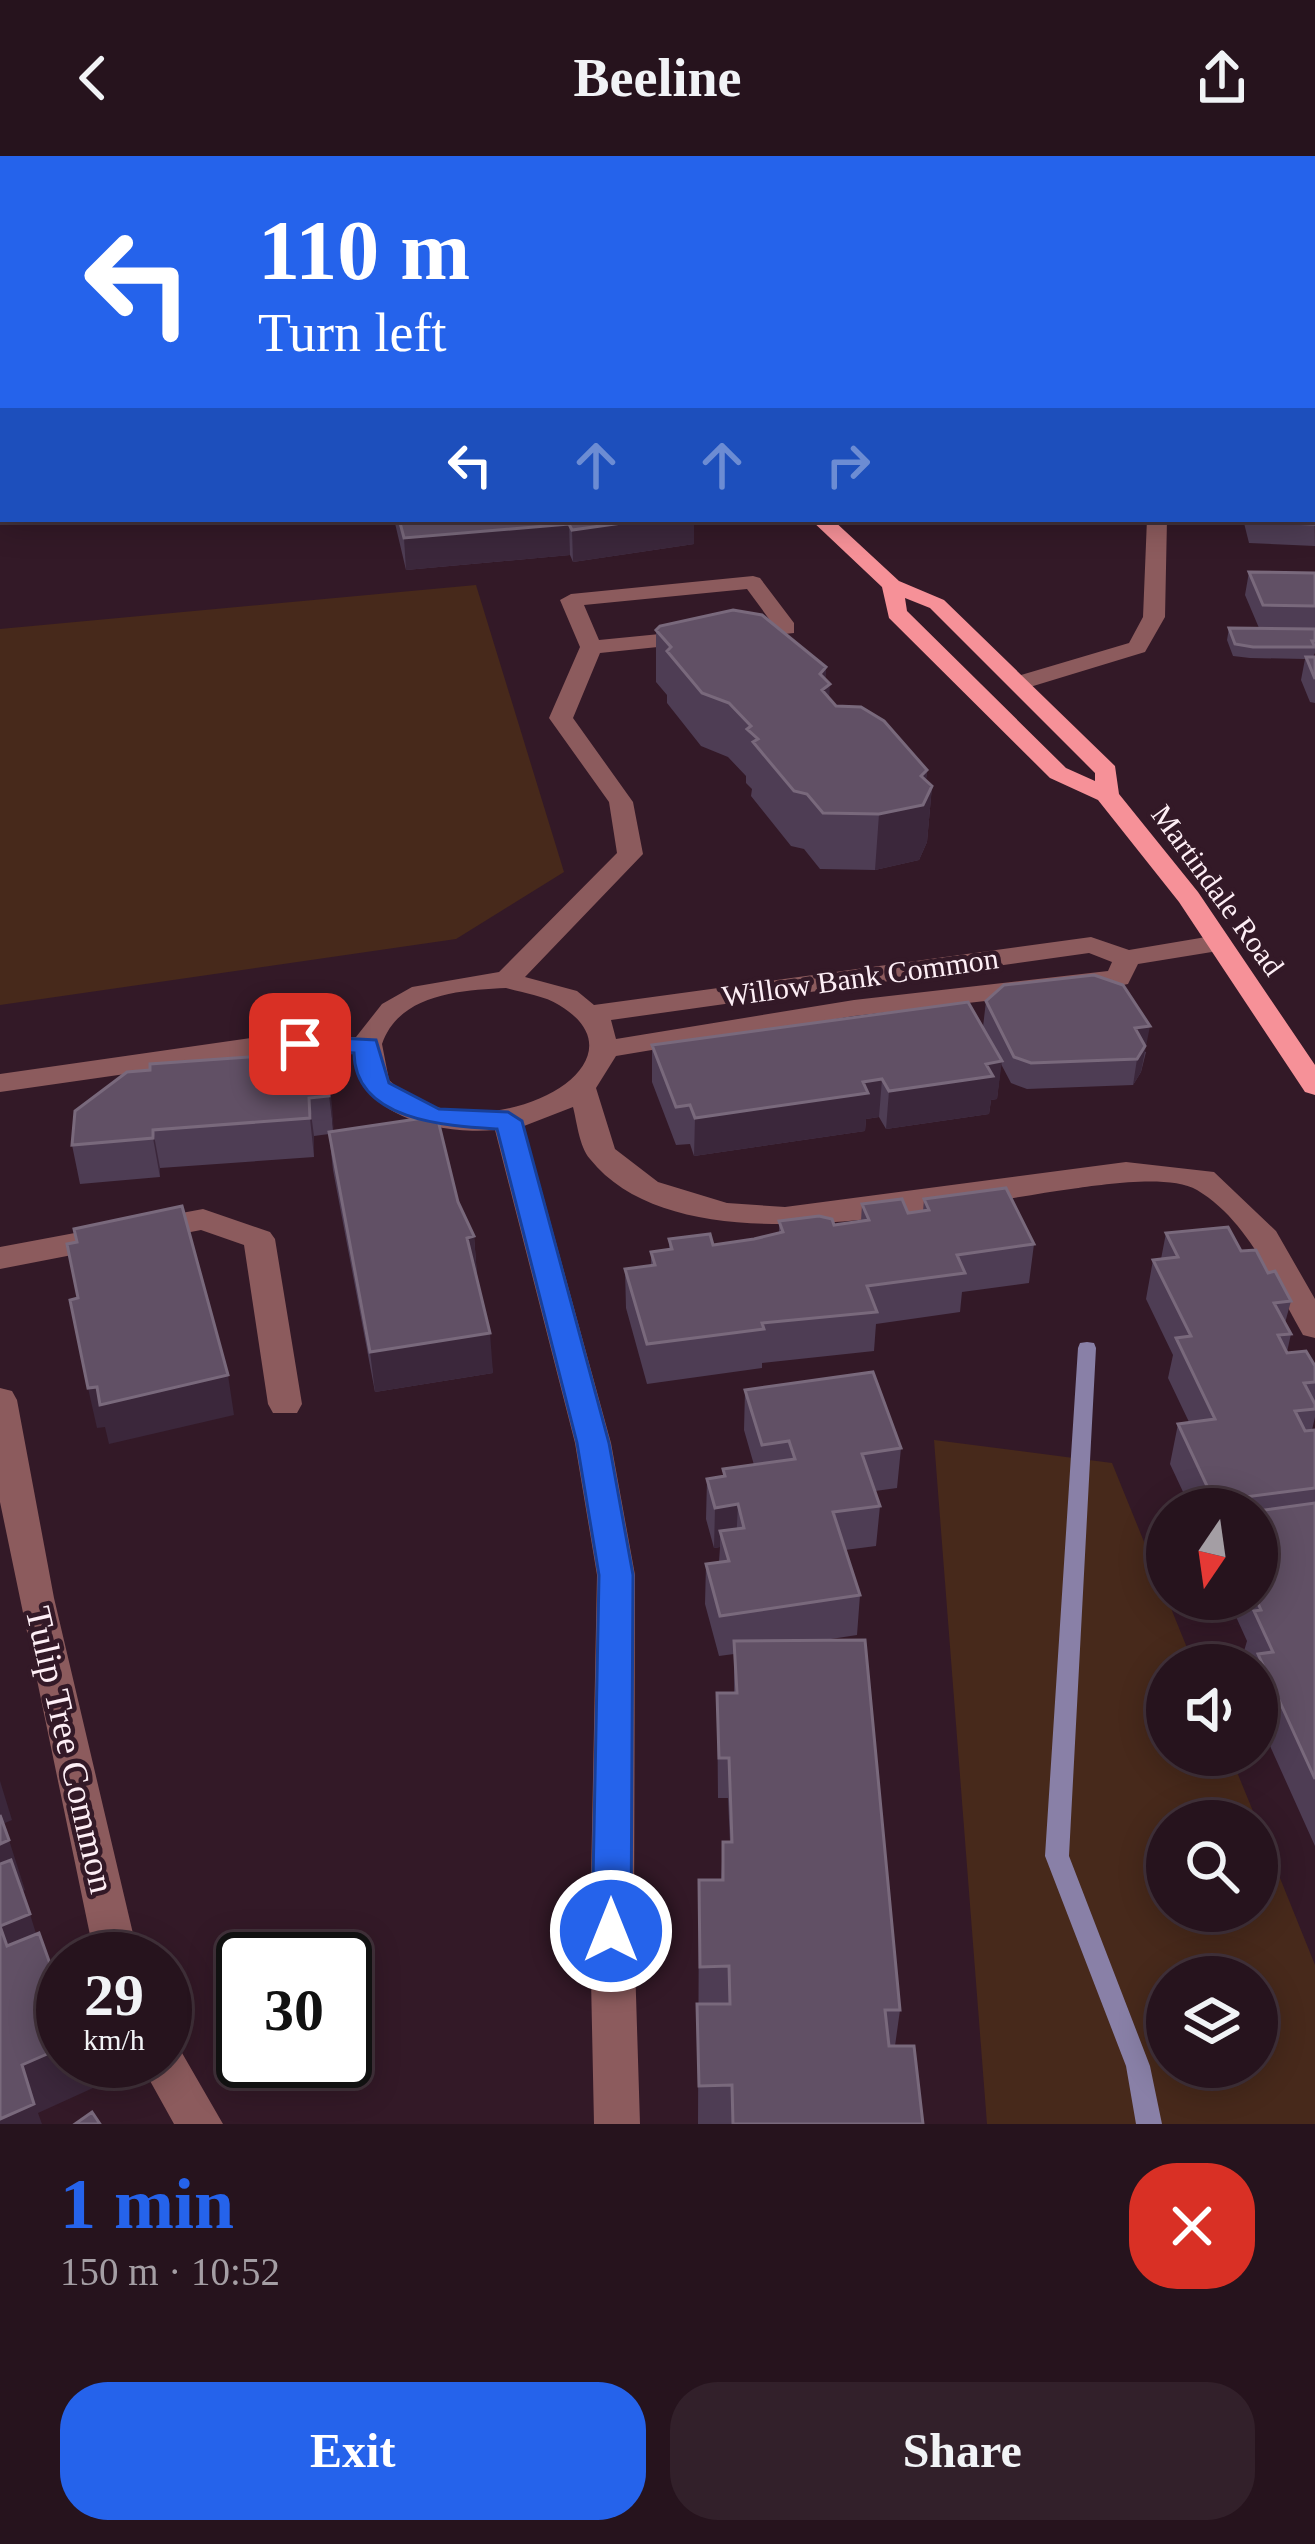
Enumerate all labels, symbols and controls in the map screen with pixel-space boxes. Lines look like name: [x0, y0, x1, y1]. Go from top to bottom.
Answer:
icon: back: [60, 45, 126, 111]
icon: share: [1189, 45, 1255, 111]
text: Beeline: [574, 48, 741, 108]
icon: left: [60, 204, 216, 360]
text: 110 m: [258, 204, 470, 297]
text: Turn left: [258, 303, 447, 363]
icon: left: [437, 432, 503, 498]
icon: ahead: [563, 432, 629, 498]
icon: ahead: [689, 432, 755, 498]
icon: right: [815, 432, 881, 498]
street label: Martindale Road: [1145, 798, 1291, 982]
street label: Willow Bank Common: [720, 941, 1000, 1013]
pin: [249, 993, 351, 1095]
icon: arrive: [267, 1011, 333, 1077]
north arrow: [1146, 1488, 1278, 1620]
map controls: [1146, 1488, 1278, 2088]
street label: Tulip Tree Common: [18, 1603, 122, 1897]
button: sound: [1146, 1644, 1278, 1776]
button: search: [1146, 1800, 1278, 1932]
position arrow: [548, 1868, 674, 1994]
speed limit sign: 30: [216, 1932, 372, 2088]
button: layers: [1146, 1956, 1278, 2088]
text: 29: [84, 1962, 144, 2028]
text: km/h: [83, 2023, 145, 2056]
button: close: [1129, 2163, 1255, 2289]
text: 1 min: [60, 2164, 234, 2244]
text: 150 m · 10:52: [60, 2250, 280, 2293]
button: Exit: [60, 2382, 646, 2520]
button: Share: [670, 2382, 1255, 2520]

